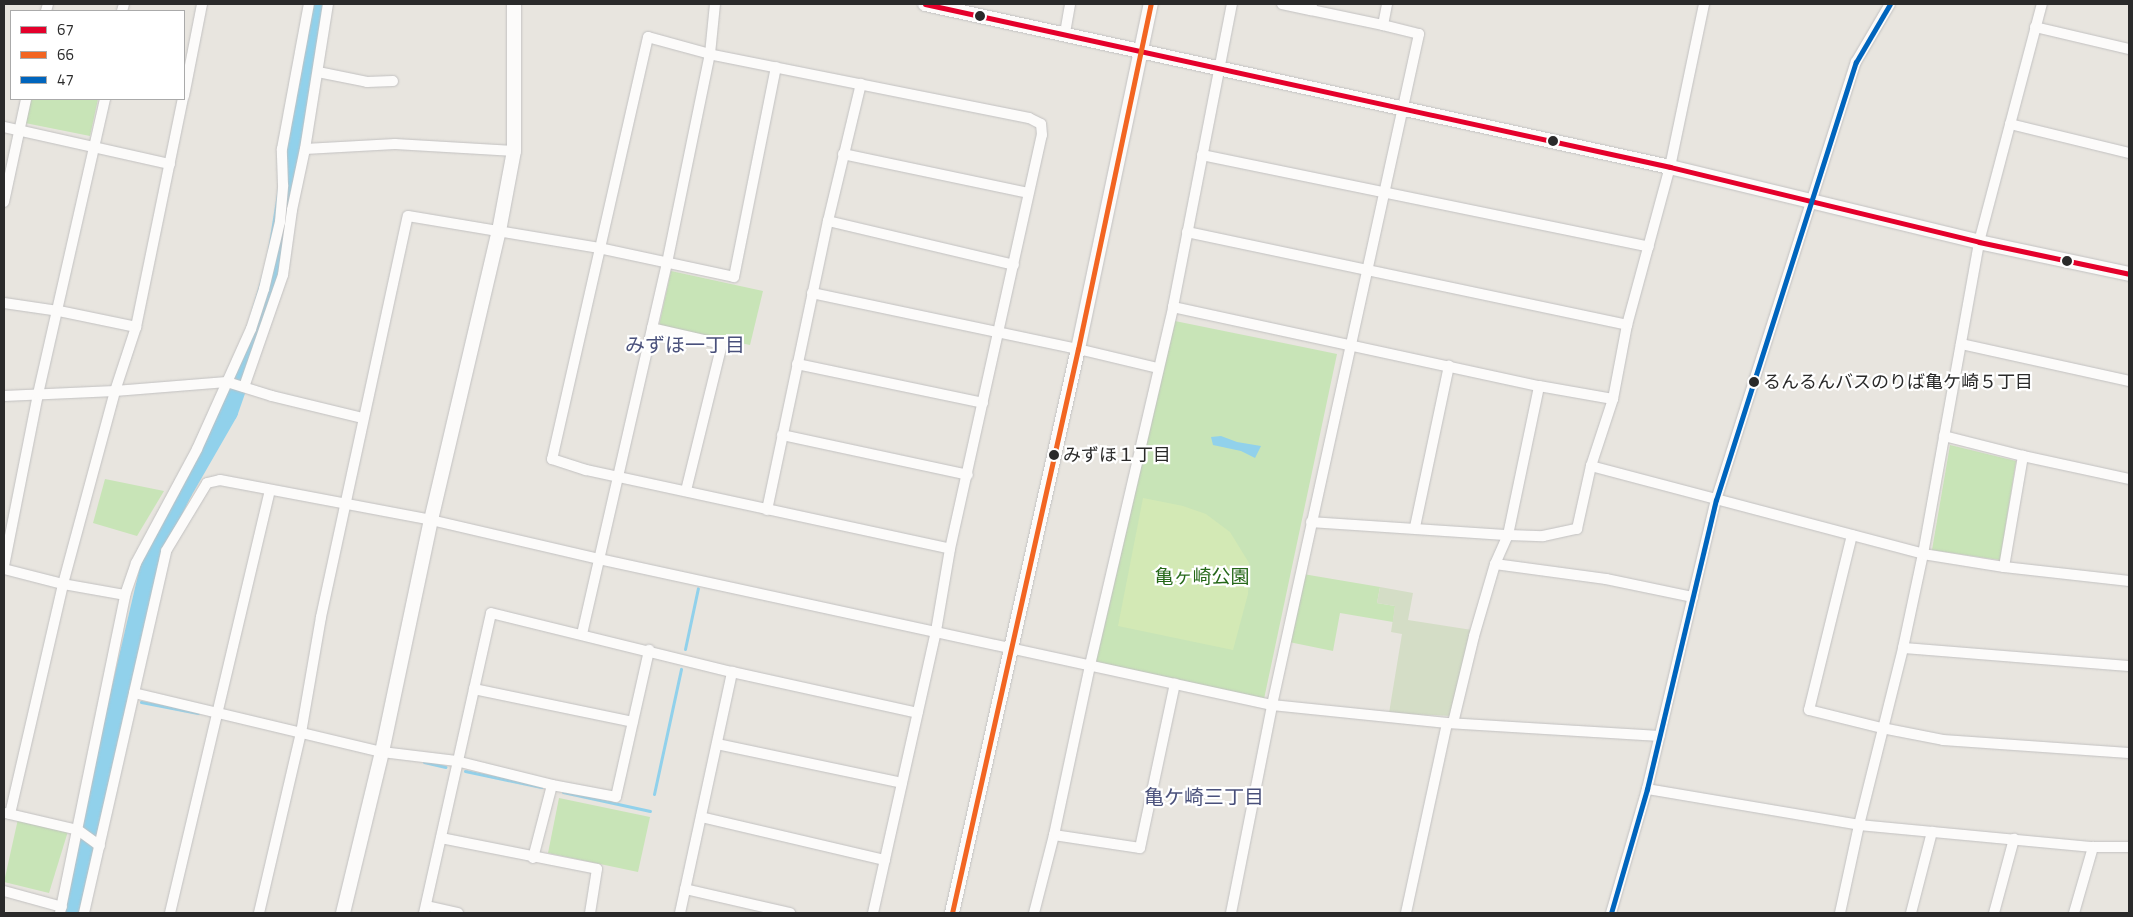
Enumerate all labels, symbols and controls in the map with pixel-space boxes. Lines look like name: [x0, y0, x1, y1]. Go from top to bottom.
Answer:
legend: [10, 10, 185, 100]
unlabelled marker: [975, 11, 985, 21]
text: 67: [57, 18, 74, 41]
text: 66: [57, 43, 74, 66]
text: 47: [57, 68, 74, 91]
unlabelled marker: [1548, 136, 1558, 146]
unlabelled marker: [2062, 256, 2072, 266]
district label: みずほ一丁目: [625, 332, 745, 356]
place label: るんるんバスのりば亀ケ崎５丁目: [1763, 371, 2033, 393]
marker: るんるんバスのりば亀ケ崎５丁目: [1749, 377, 1759, 387]
place label: みずほ１丁目: [1063, 444, 1171, 466]
marker: みずほ１丁目: [1049, 450, 1059, 460]
park label: 亀ヶ崎公園: [1155, 565, 1249, 587]
district label: 亀ケ崎三丁目: [1144, 784, 1264, 808]

